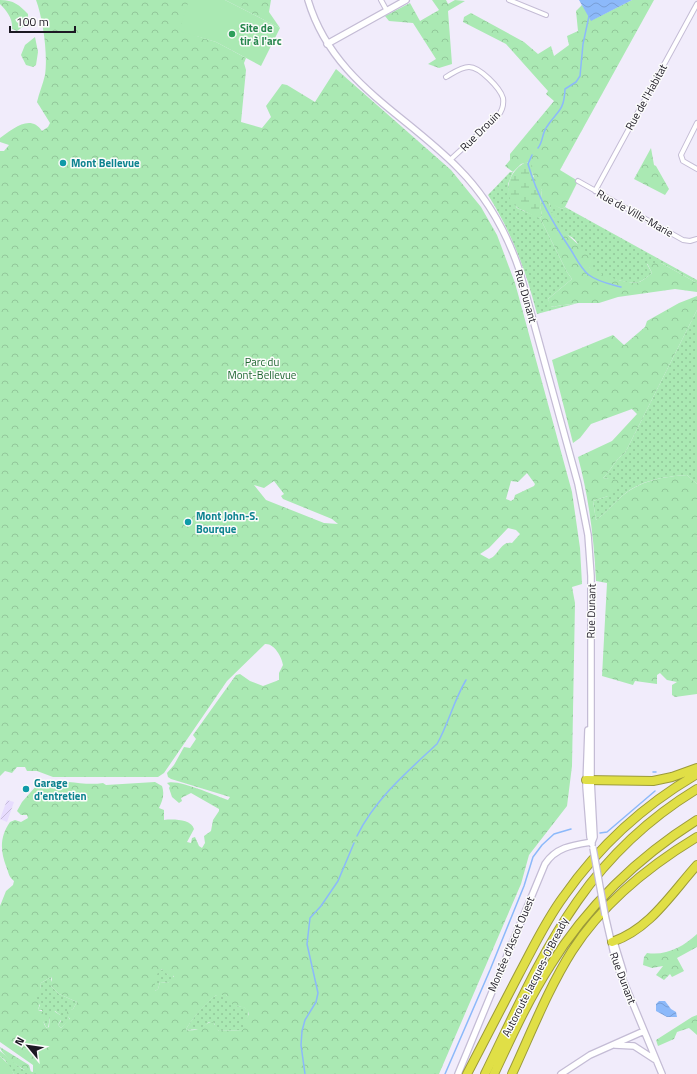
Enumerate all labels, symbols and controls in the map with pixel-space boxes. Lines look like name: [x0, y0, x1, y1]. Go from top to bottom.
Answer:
scale bar: [10, 8, 75, 34]
text: 100 m: [16, 12, 49, 31]
place label: Site de tir à l'arc: [240, 20, 282, 49]
marker: Site de tir à l'arc: [227, 29, 237, 39]
street label: Rue de l'Habitat: [621, 61, 671, 133]
street label: Rue Drouin: [456, 107, 504, 155]
place label: Mont Bellevue: [71, 155, 140, 171]
marker: Mont Bellevue: [58, 158, 68, 168]
street label: Rue de Ville-Marie: [594, 185, 676, 241]
street label: Rue Dunant: [511, 268, 541, 325]
park label: Parc du Mont-Bellevue: [228, 354, 297, 383]
place label: Mont John-S. Bourque: [196, 508, 258, 537]
marker: Mont John-S. Bourque: [183, 517, 193, 527]
street label: Rue Dunant: [583, 583, 599, 638]
place label: Garage d'entretien: [34, 775, 86, 804]
marker: Garage d'entretien: [21, 784, 31, 794]
street label: Montée d'Ascot Ouest: [484, 894, 538, 994]
street label: Autoroute Jacques-O'Bready: [498, 914, 572, 1039]
street label: Rue Dunant: [606, 950, 640, 1007]
north arrow: [8, 1026, 48, 1066]
text: N: [10, 1034, 28, 1048]

